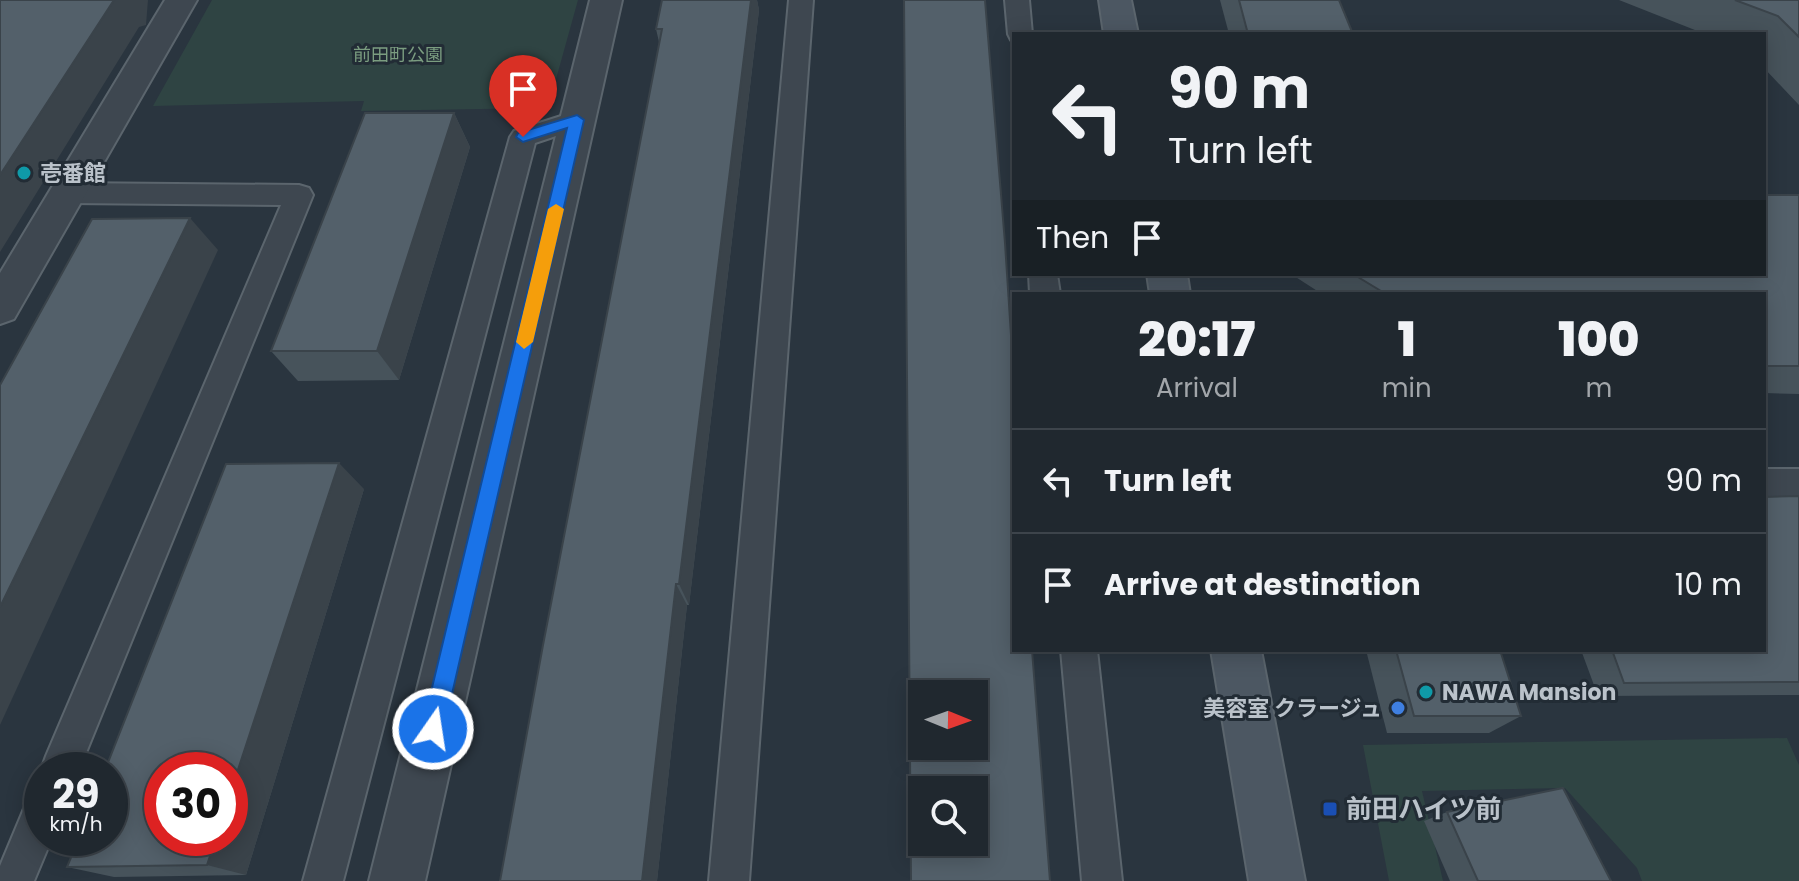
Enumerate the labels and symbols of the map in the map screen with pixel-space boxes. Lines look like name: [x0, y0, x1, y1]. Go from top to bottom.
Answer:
park label: 前田町公園: [353, 42, 443, 67]
pin: [489, 55, 557, 137]
place label: 壱番館: [40, 158, 106, 189]
marker: 壱番館: [15, 164, 33, 182]
place label: NAWA Mansion: [1442, 677, 1616, 708]
north arrow: [908, 680, 988, 760]
marker: NAWA Mansion: [1417, 683, 1435, 701]
position arrow: [391, 687, 475, 771]
place label: 美容室 クラージュ: [1203, 693, 1382, 724]
marker: 美容室 クラージュ: [1389, 699, 1407, 717]
speed limit sign: 30: [144, 752, 248, 856]
place label: 前田ハイツ前: [1346, 791, 1501, 827]
marker: 前田ハイツ前: [1321, 800, 1339, 818]

